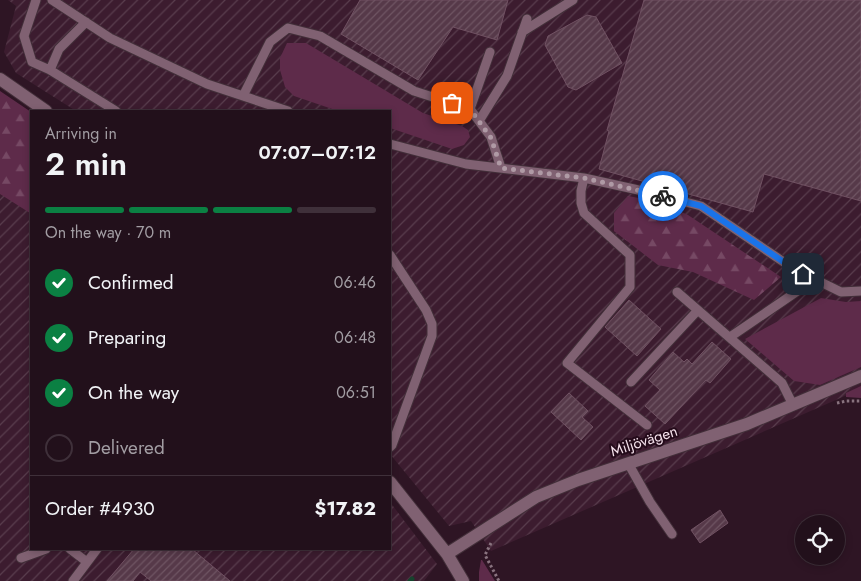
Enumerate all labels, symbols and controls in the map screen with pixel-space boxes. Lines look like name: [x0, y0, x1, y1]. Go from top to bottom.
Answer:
pin: [431, 82, 473, 124]
icon: bag: [438, 89, 466, 117]
text: Arriving in: [45, 122, 117, 145]
text: 07:07–07:12: [258, 139, 376, 166]
text: 2 min: [45, 141, 127, 187]
courier: [638, 171, 688, 221]
icon: bike: [649, 182, 677, 210]
text: On the way · 70 m: [45, 221, 171, 244]
pin: [782, 253, 824, 295]
icon: home: [789, 260, 817, 288]
icon: check: [45, 269, 73, 297]
text: Confirmed: [88, 269, 174, 296]
text: 06:46: [334, 271, 376, 294]
icon: check: [45, 324, 73, 352]
text: Preparing: [88, 324, 166, 351]
text: 06:48: [334, 326, 376, 349]
icon: check: [45, 379, 73, 407]
text: On the way: [88, 379, 179, 406]
text: 06:51: [336, 381, 376, 404]
street label: Miljövägen: [608, 420, 680, 462]
text: Delivered: [88, 434, 165, 461]
text: Order #4930: [45, 495, 155, 522]
text: $17.82: [314, 495, 376, 522]
map controls: [795, 515, 845, 565]
button: locate: [795, 515, 845, 565]

